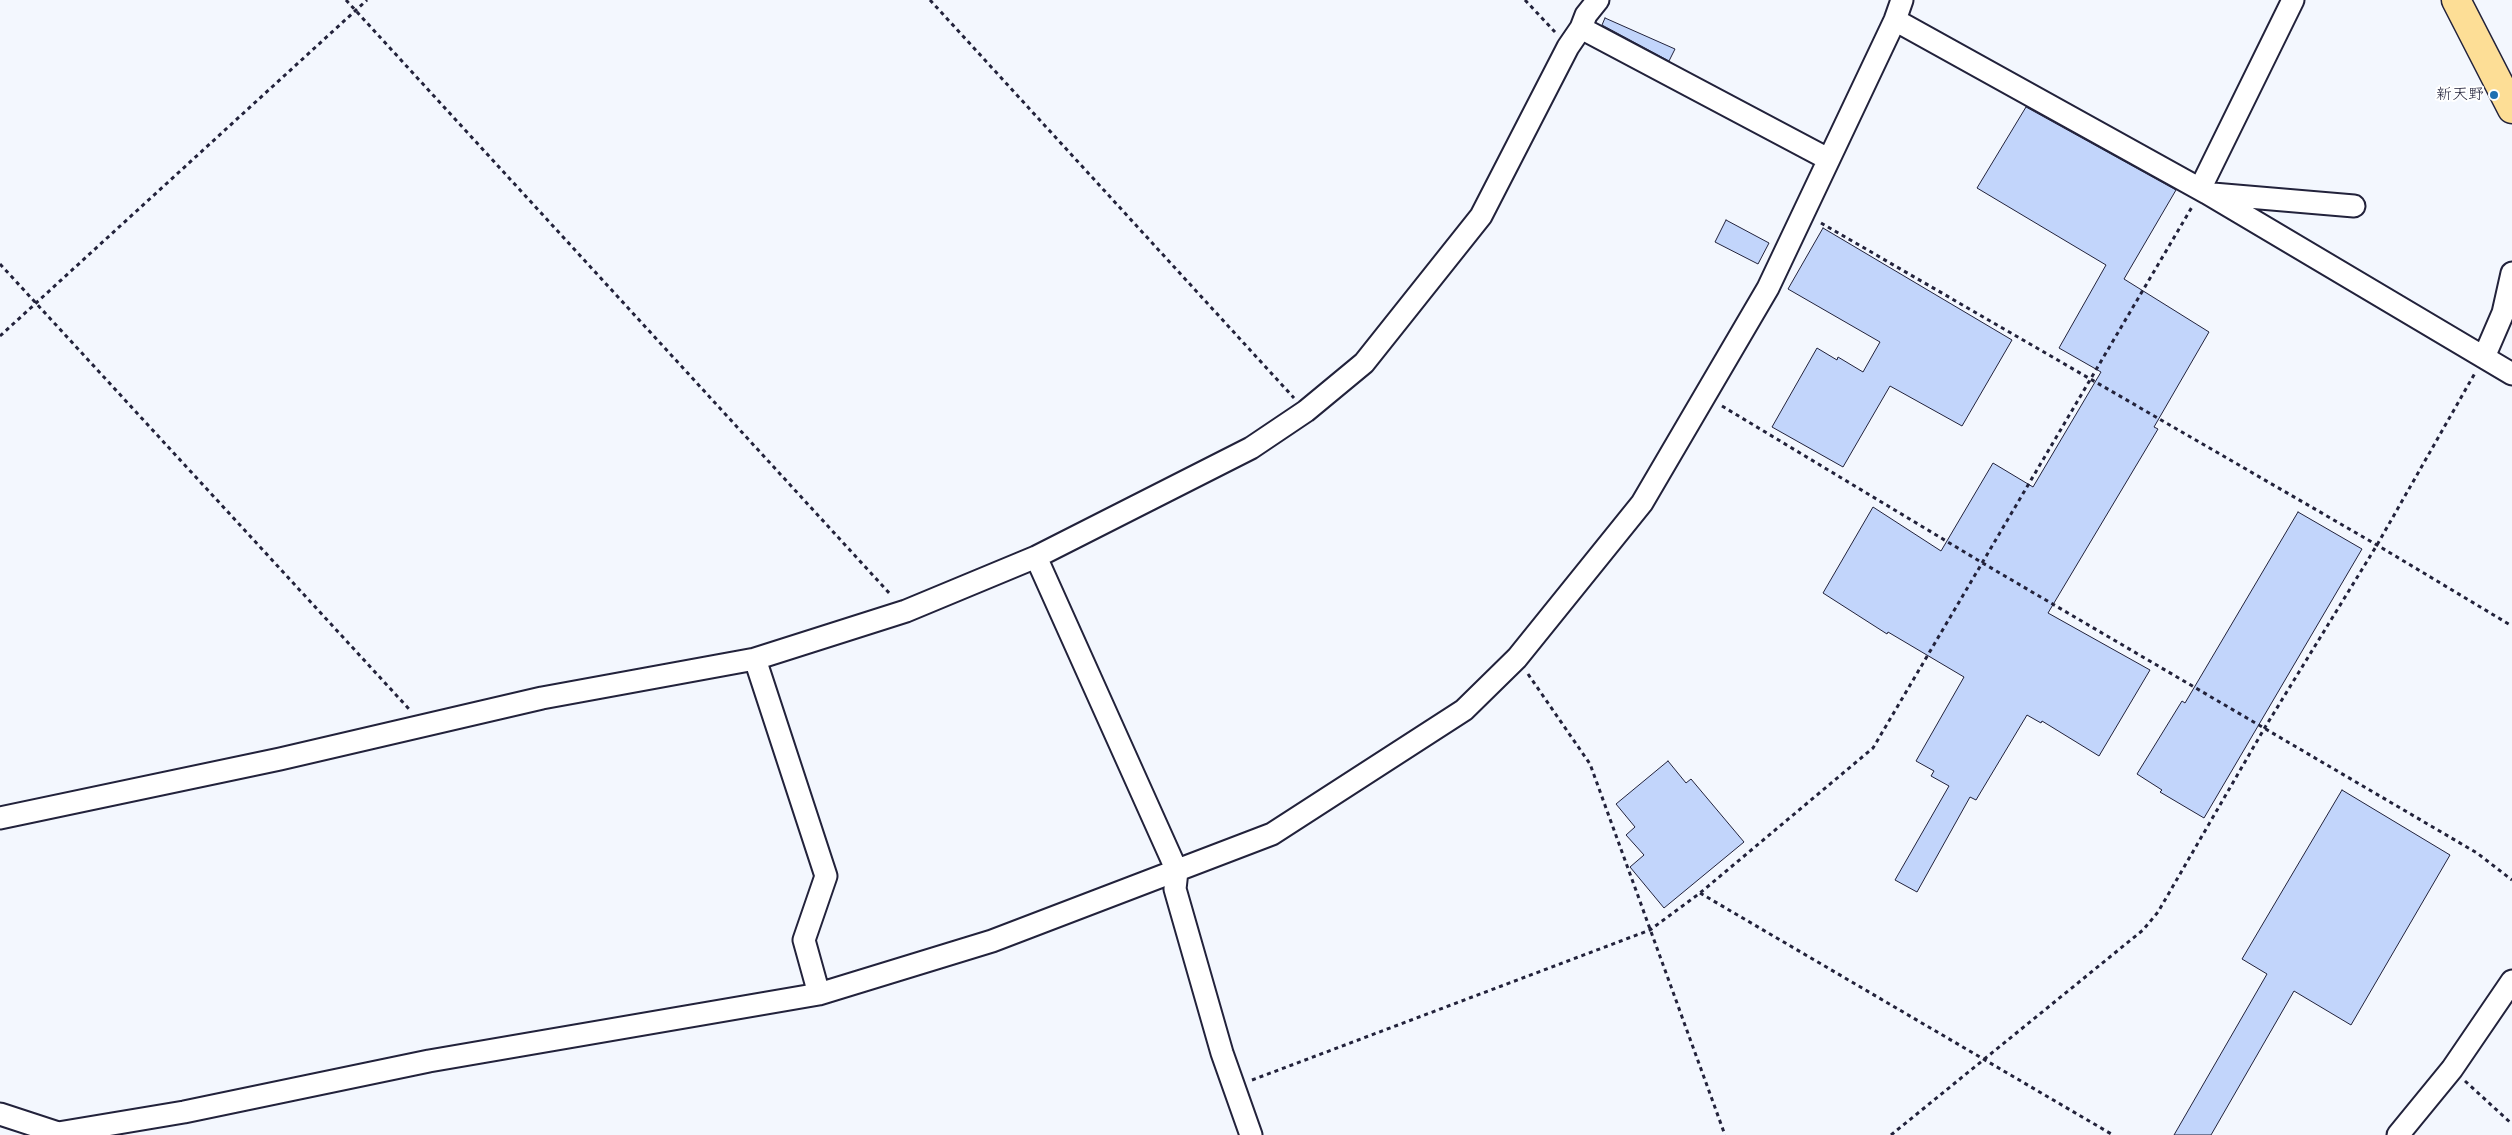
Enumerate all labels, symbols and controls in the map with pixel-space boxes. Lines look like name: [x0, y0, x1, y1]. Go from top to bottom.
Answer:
place label: 新天野: [2436, 85, 2484, 105]
marker: 新天野: [2488, 89, 2500, 101]

